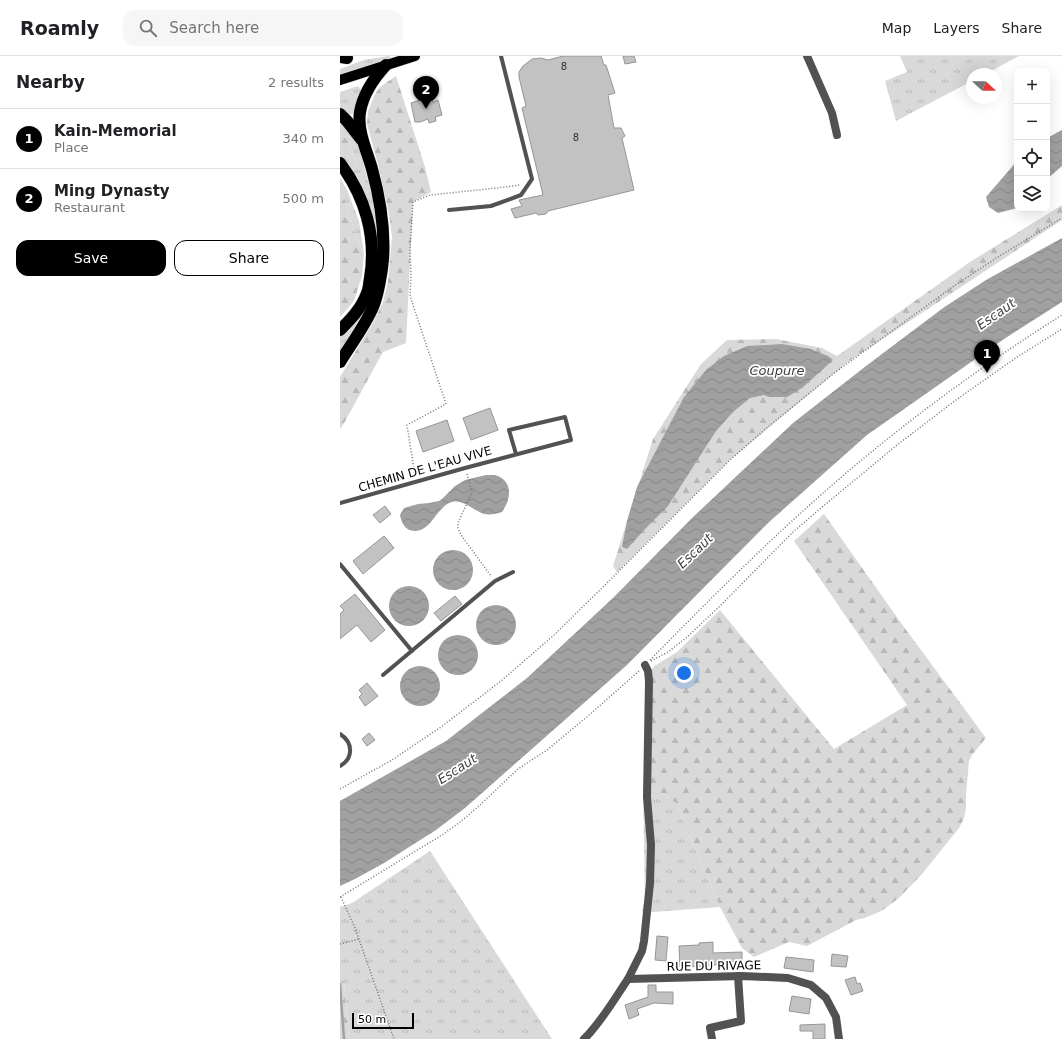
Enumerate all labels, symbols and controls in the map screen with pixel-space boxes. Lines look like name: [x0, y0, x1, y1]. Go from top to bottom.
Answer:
search box: [123, 10, 403, 46]
text: Roamly: [20, 17, 99, 39]
icon: search: [137, 17, 159, 39]
text: Search here: [169, 19, 259, 37]
text: Map: [882, 20, 911, 36]
text: Layers: [933, 20, 980, 36]
text: Share: [1002, 20, 1042, 36]
house number: 8: [561, 61, 567, 72]
north arrow: [966, 68, 1002, 104]
map controls: [1014, 68, 1050, 212]
button: +: [1014, 68, 1050, 104]
text: Nearby: [16, 72, 85, 92]
text: 2 results: [268, 75, 324, 90]
pin: 2: [413, 76, 439, 109]
button: −: [1014, 104, 1050, 140]
text: Kain-Memorial: [54, 122, 177, 140]
text: 1: [24, 131, 34, 146]
text: 340 m: [282, 131, 324, 146]
house number: 8: [573, 132, 579, 143]
text: Place: [54, 140, 89, 155]
button: locate: [1014, 140, 1050, 176]
button: layers: [1014, 176, 1050, 212]
text: Ming Dynasty: [54, 182, 170, 200]
text: 2: [24, 191, 34, 206]
text: 500 m: [282, 191, 324, 206]
text: Restaurant: [54, 200, 125, 215]
button: Save: [16, 240, 166, 276]
button: Share: [174, 240, 324, 276]
water label: Escaut: [974, 295, 1019, 333]
pin: 1: [974, 340, 1000, 373]
water label: Coupure: [749, 363, 805, 378]
street label: CHEMIN DE L'EAU VIVE: [357, 443, 493, 495]
water label: Escaut: [674, 530, 716, 571]
your location: [674, 663, 694, 683]
water label: Escaut: [435, 750, 480, 787]
street label: RUE DU RIVAGE: [667, 958, 761, 974]
scale bar: [352, 1011, 414, 1030]
text: 50 m: [358, 1013, 386, 1026]

